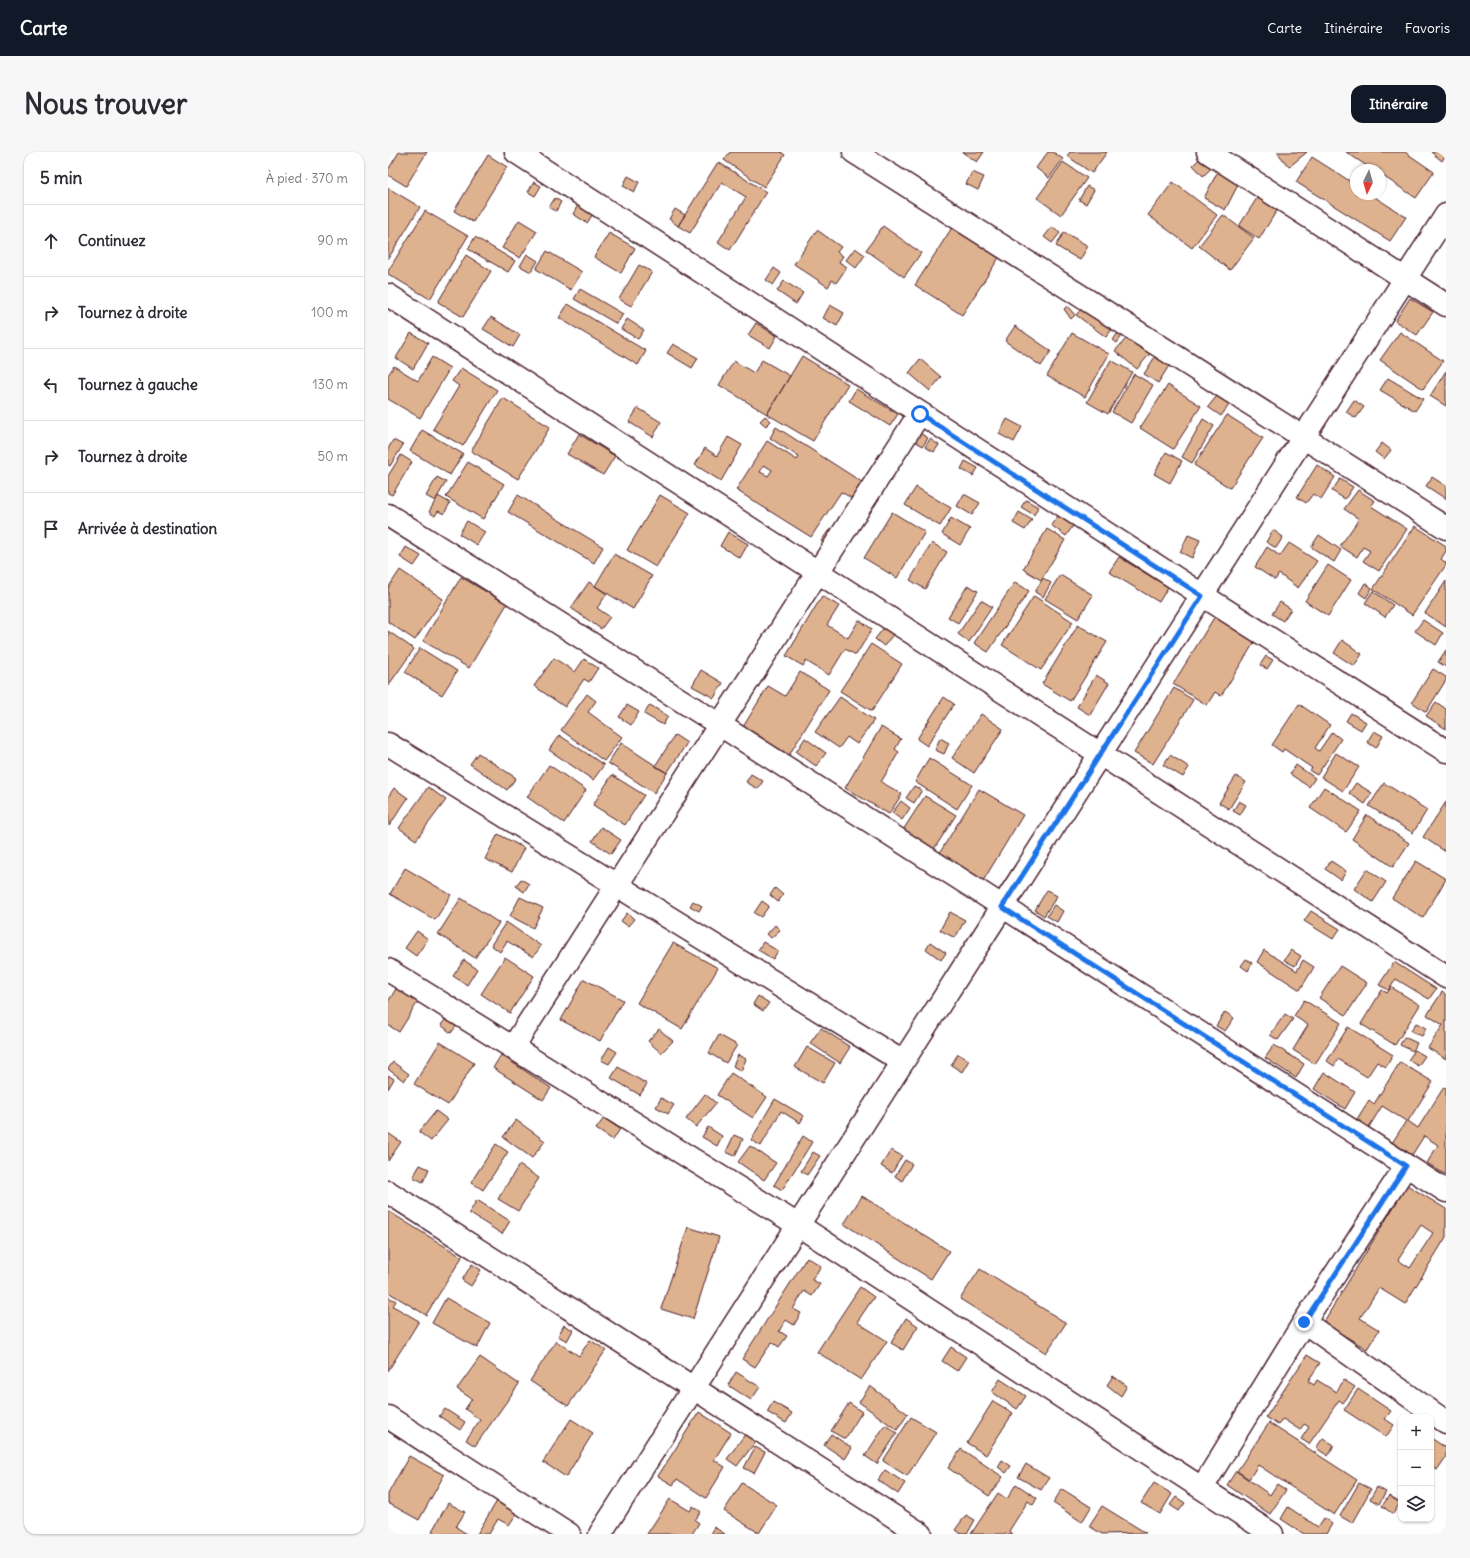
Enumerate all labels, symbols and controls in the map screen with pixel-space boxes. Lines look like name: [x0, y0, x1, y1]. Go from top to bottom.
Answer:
text: Carte: [20, 16, 67, 40]
text: Carte: [1267, 19, 1302, 37]
text: Itinéraire: [1324, 19, 1383, 37]
text: Favoris: [1405, 19, 1450, 37]
button: Itinéraire: [1351, 85, 1446, 123]
text: Nous trouver: [24, 86, 187, 122]
north arrow: [1350, 164, 1386, 200]
text: 5 min: [40, 167, 82, 189]
text: À pied · 370 m: [266, 170, 348, 187]
icon: ahead: [40, 230, 62, 252]
text: Continuez: [78, 231, 146, 250]
text: 90 m: [317, 232, 348, 249]
icon: right: [40, 302, 62, 324]
text: Tournez à droite: [78, 303, 187, 322]
text: 100 m: [311, 304, 348, 321]
icon: left: [40, 374, 62, 396]
text: Tournez à gauche: [78, 375, 198, 394]
text: 130 m: [312, 376, 348, 393]
route start: [911, 405, 929, 423]
icon: right: [40, 446, 62, 468]
text: Tournez à droite: [78, 447, 187, 466]
text: 50 m: [317, 448, 348, 465]
icon: arrive: [40, 518, 62, 540]
text: Arrivée à destination: [78, 519, 217, 538]
route end: [1295, 1313, 1313, 1331]
map controls: [1398, 1414, 1434, 1522]
button: +: [1398, 1414, 1434, 1450]
button: −: [1398, 1450, 1434, 1486]
button: layers: [1398, 1486, 1434, 1522]

